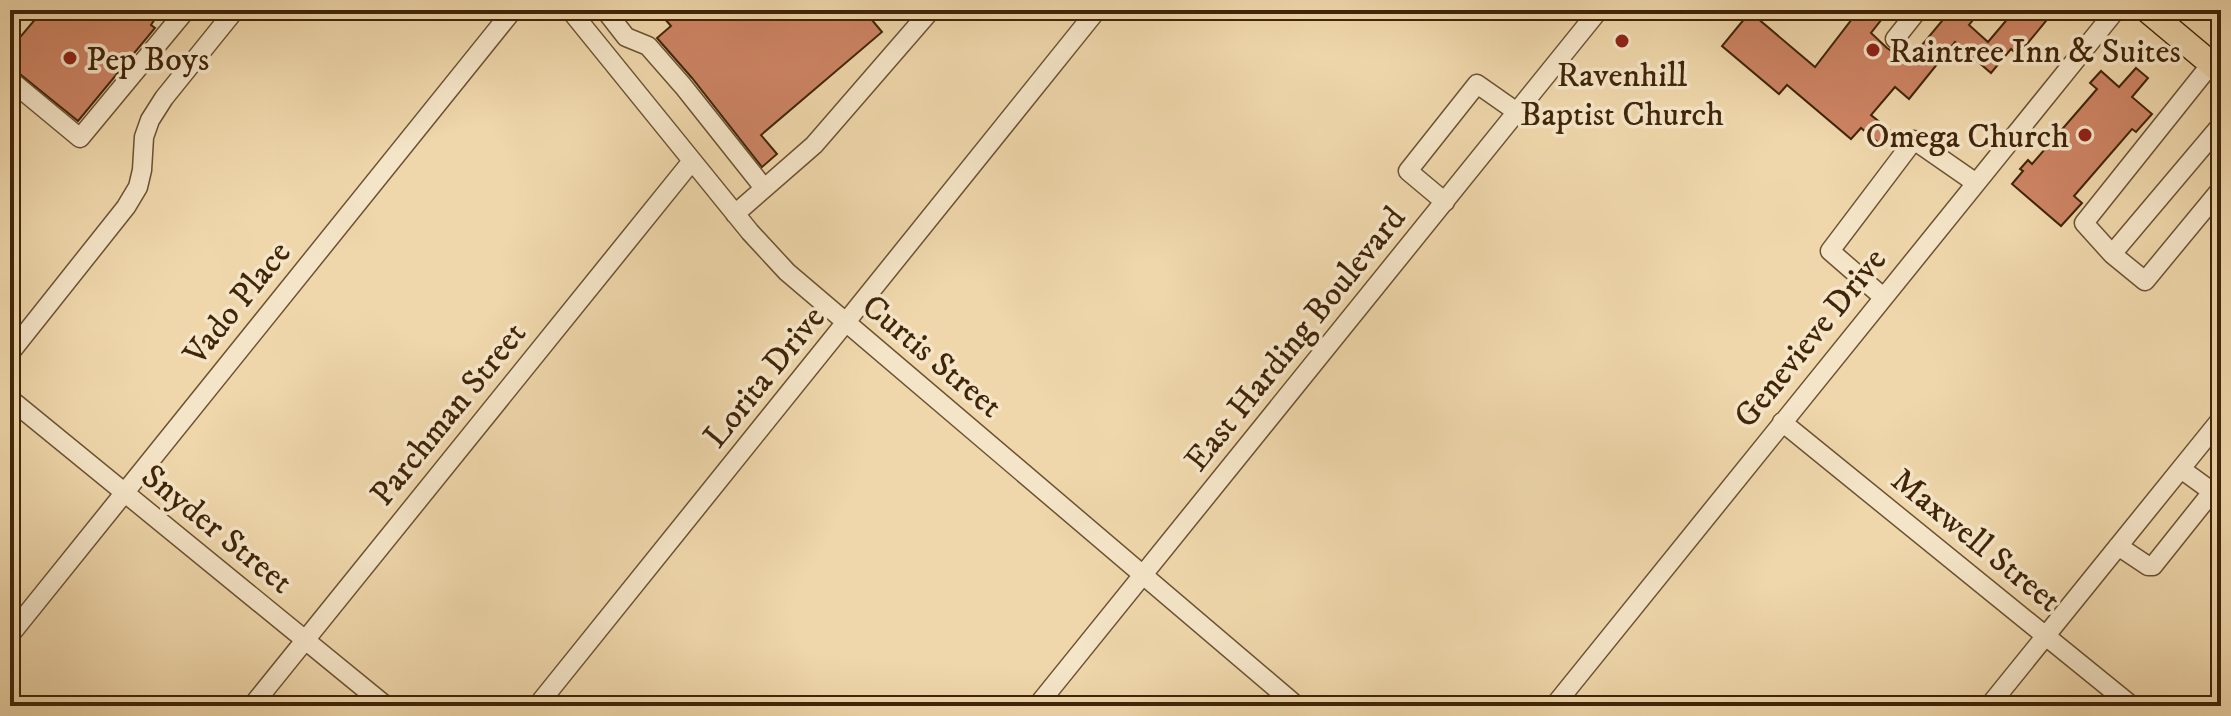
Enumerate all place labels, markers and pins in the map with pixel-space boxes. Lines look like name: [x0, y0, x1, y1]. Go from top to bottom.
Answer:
place label: Raintree Inn & Suites: [1889, 31, 2181, 73]
marker: Ravenhill Baptist Church: [1613, 32, 1631, 50]
place label: Pep Boys: [86, 39, 209, 81]
marker: Raintree Inn & Suites: [1864, 41, 1882, 59]
marker: Pep Boys: [61, 49, 79, 67]
place label: Ravenhill Baptist Church: [1520, 55, 1724, 136]
place label: Omega Church: [1865, 116, 2069, 158]
marker: Omega Church: [2076, 126, 2094, 144]

